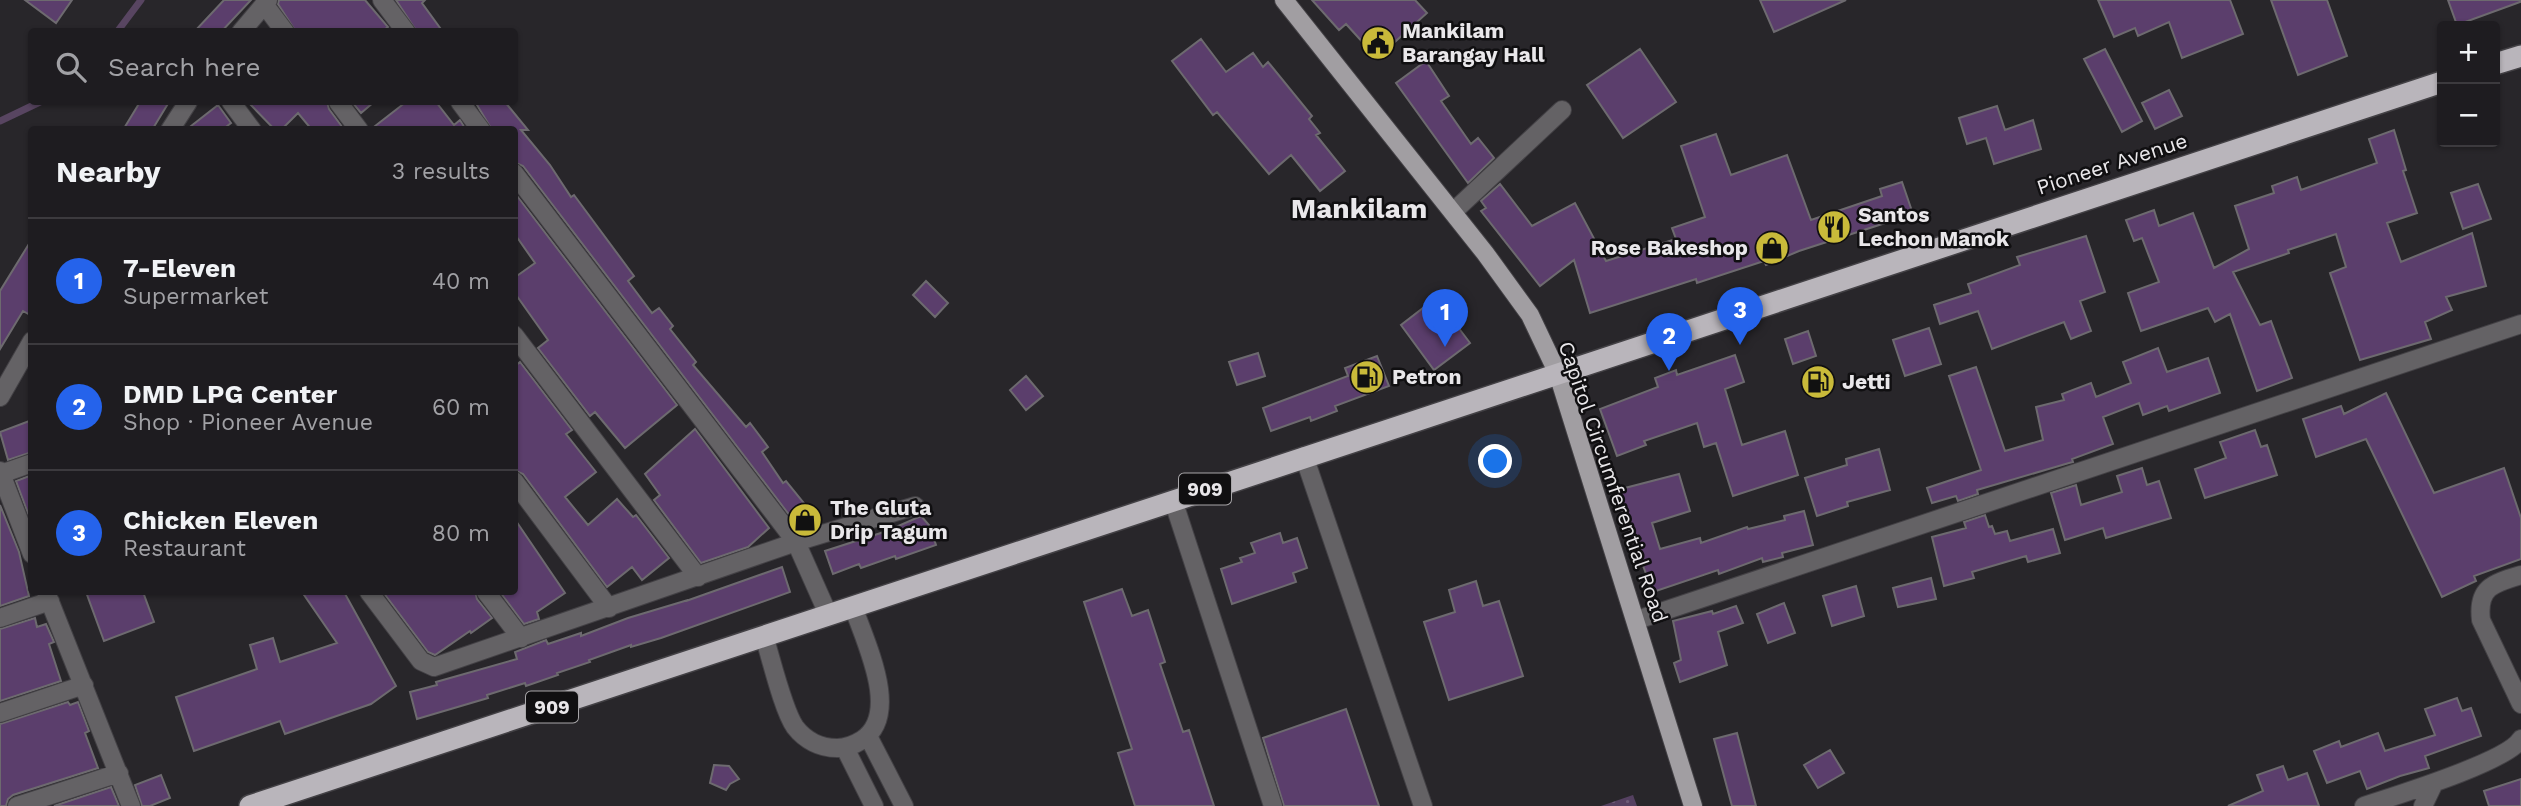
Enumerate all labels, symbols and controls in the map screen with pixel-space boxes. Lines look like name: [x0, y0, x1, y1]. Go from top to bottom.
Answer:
place label: Mankilam Barangay Hall: [1402, 18, 1545, 67]
map controls: [2437, 21, 2500, 147]
button: +: [2437, 21, 2500, 84]
public building icon: Mankilam Barangay Hall: [1359, 24, 1397, 62]
search box: [28, 28, 518, 105]
icon: search: [52, 48, 90, 86]
text: Search here: [108, 52, 260, 82]
button: −: [2437, 84, 2500, 147]
street label: Pioneer Avenue: [2033, 127, 2190, 200]
text: Nearby: [56, 154, 161, 189]
text: 3 results: [392, 158, 490, 185]
district label: Mankilam: [1291, 192, 1427, 225]
place label: Santos Lechon Manok: [1858, 202, 2010, 251]
restaurant icon: Santos Lechon Manok: [1815, 208, 1853, 246]
shop icon: Rose Bakeshop: [1753, 229, 1791, 267]
place label: Rose Bakeshop: [1591, 235, 1748, 260]
text: 7-Eleven: [123, 253, 236, 283]
text: 1: [74, 268, 84, 295]
text: 40 m: [432, 268, 490, 295]
text: Supermarket: [123, 283, 268, 310]
pin: 3: [1717, 287, 1763, 345]
pin: 1: [1422, 289, 1468, 347]
pin: 2: [1646, 313, 1692, 371]
street label: Capitol Circumferential Road: [1554, 338, 1673, 626]
fuel station icon: Petron: [1348, 358, 1386, 396]
fuel station icon: Jetti: [1799, 363, 1837, 401]
place label: Petron: [1392, 364, 1461, 389]
place label: Jetti: [1842, 369, 1891, 394]
text: DMD LPG Center: [123, 379, 337, 409]
text: 2: [72, 394, 86, 421]
text: 60 m: [432, 394, 490, 421]
text: Shop · Pioneer Avenue: [123, 409, 373, 436]
your location: [1478, 444, 1512, 478]
road number: 909: [1179, 474, 1231, 504]
place label: The Gluta Drip Tagum: [830, 495, 948, 544]
shop icon: The Gluta Drip Tagum: [786, 501, 824, 539]
text: Chicken Eleven: [123, 505, 318, 535]
text: 3: [72, 520, 86, 547]
text: 80 m: [432, 520, 490, 547]
text: Restaurant: [123, 535, 246, 562]
road number: 909: [526, 692, 578, 722]

